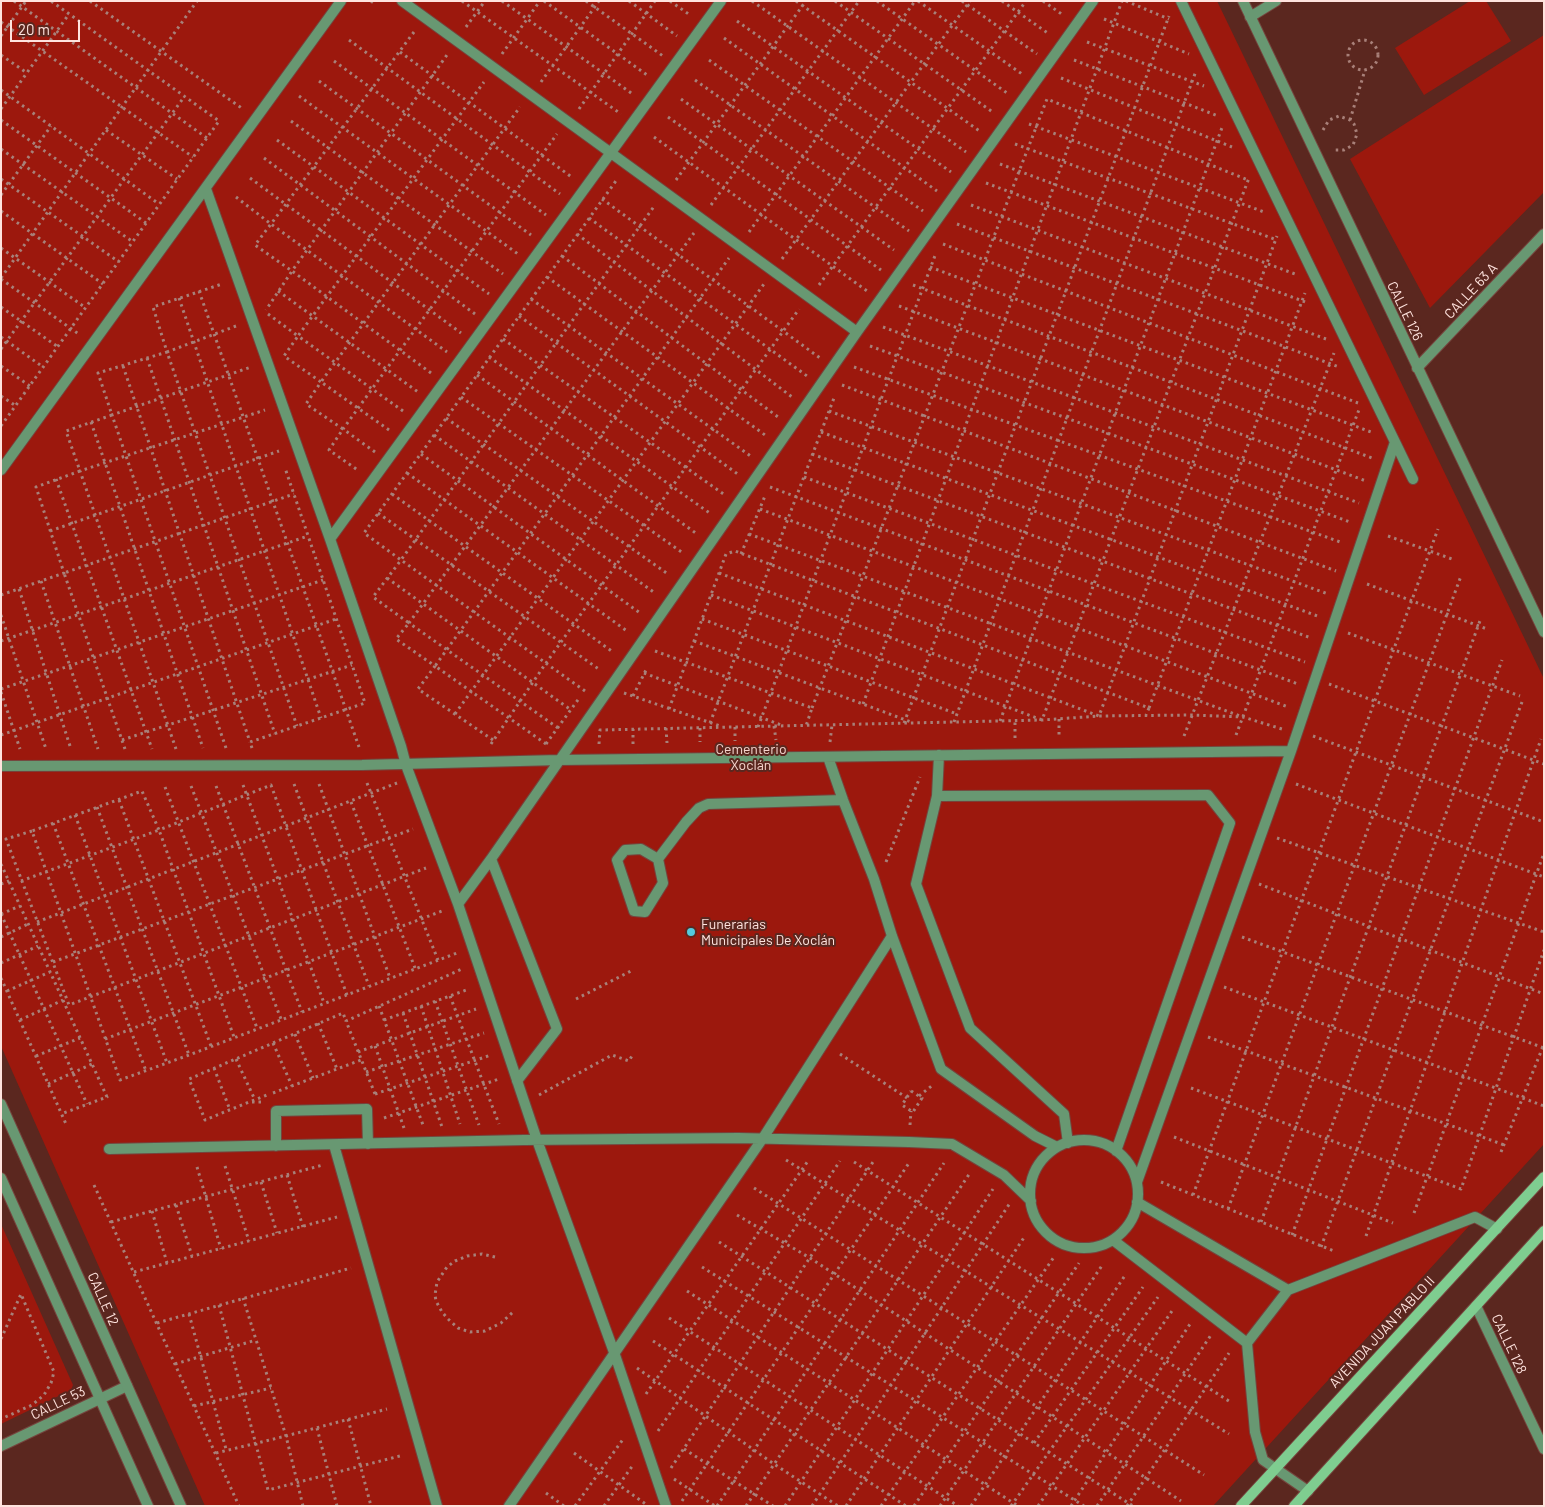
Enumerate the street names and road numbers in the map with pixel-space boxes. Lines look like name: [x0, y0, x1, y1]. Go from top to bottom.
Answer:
street label: CALLE 63 A: [1441, 260, 1501, 322]
street label: CALLE 126: [1383, 279, 1427, 343]
street label: CALLE 12: [84, 1270, 122, 1328]
street label: AVENIDA JUAN PABLO II: [1326, 1273, 1438, 1391]
street label: CALLE 128: [1488, 1312, 1530, 1376]
street label: CALLE 53: [28, 1383, 88, 1423]

